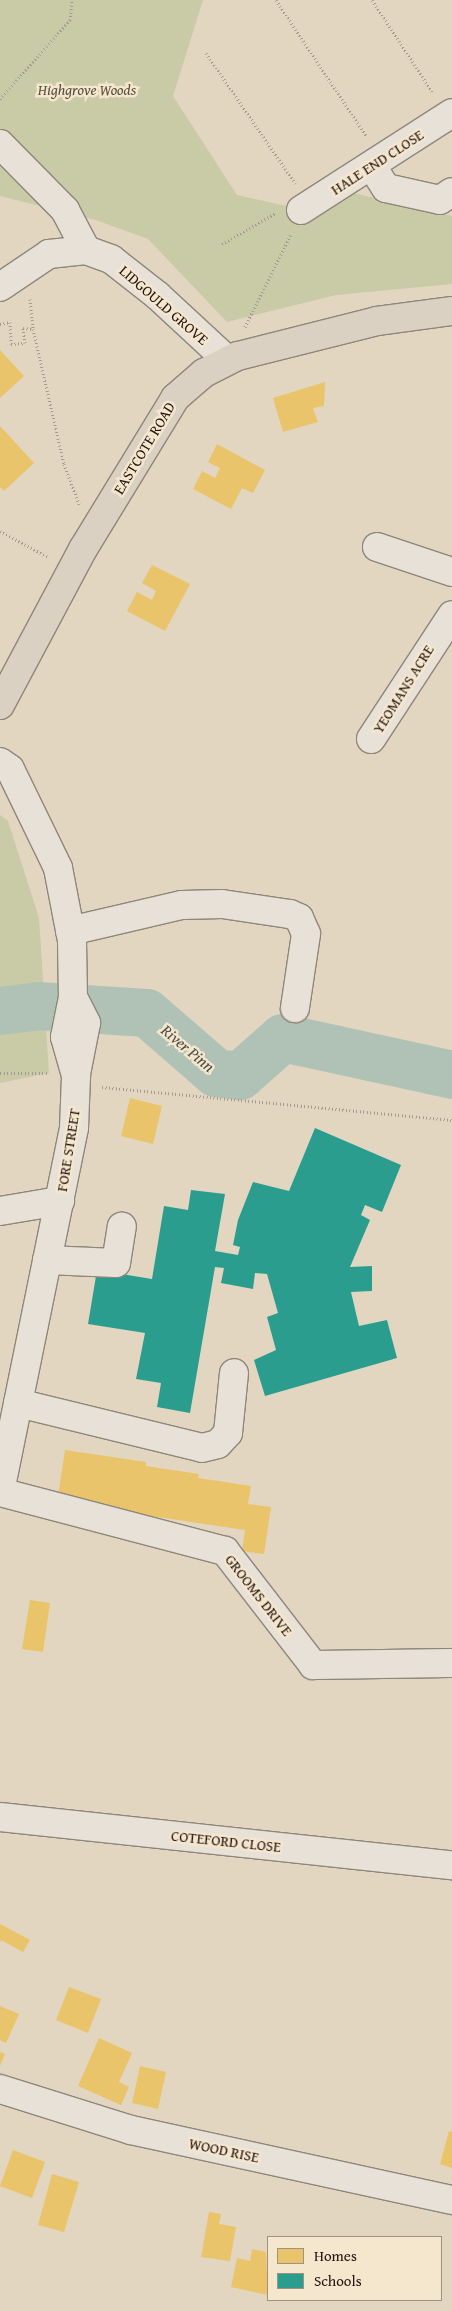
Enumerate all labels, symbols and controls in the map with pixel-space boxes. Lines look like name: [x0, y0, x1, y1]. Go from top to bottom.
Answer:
park label: Highgrove Woods: [38, 81, 136, 99]
street label: HALE END CLOSE: [327, 125, 427, 199]
street label: LIDGOULD GROVE: [116, 261, 212, 349]
street label: EASTCOTE ROAD: [109, 399, 179, 497]
street label: YEOMANS ACRE: [369, 641, 437, 737]
water label: River Pinn: [158, 1020, 218, 1076]
street label: FORE STREET: [53, 1107, 83, 1193]
street label: GROOMS DRIVE: [222, 1551, 296, 1639]
street label: COTEFORD CLOSE: [170, 1826, 282, 1856]
street label: WOOD RISE: [187, 2134, 261, 2166]
legend: [267, 2236, 442, 2301]
text: Homes: [314, 2245, 357, 2266]
text: Schools: [314, 2270, 362, 2291]

